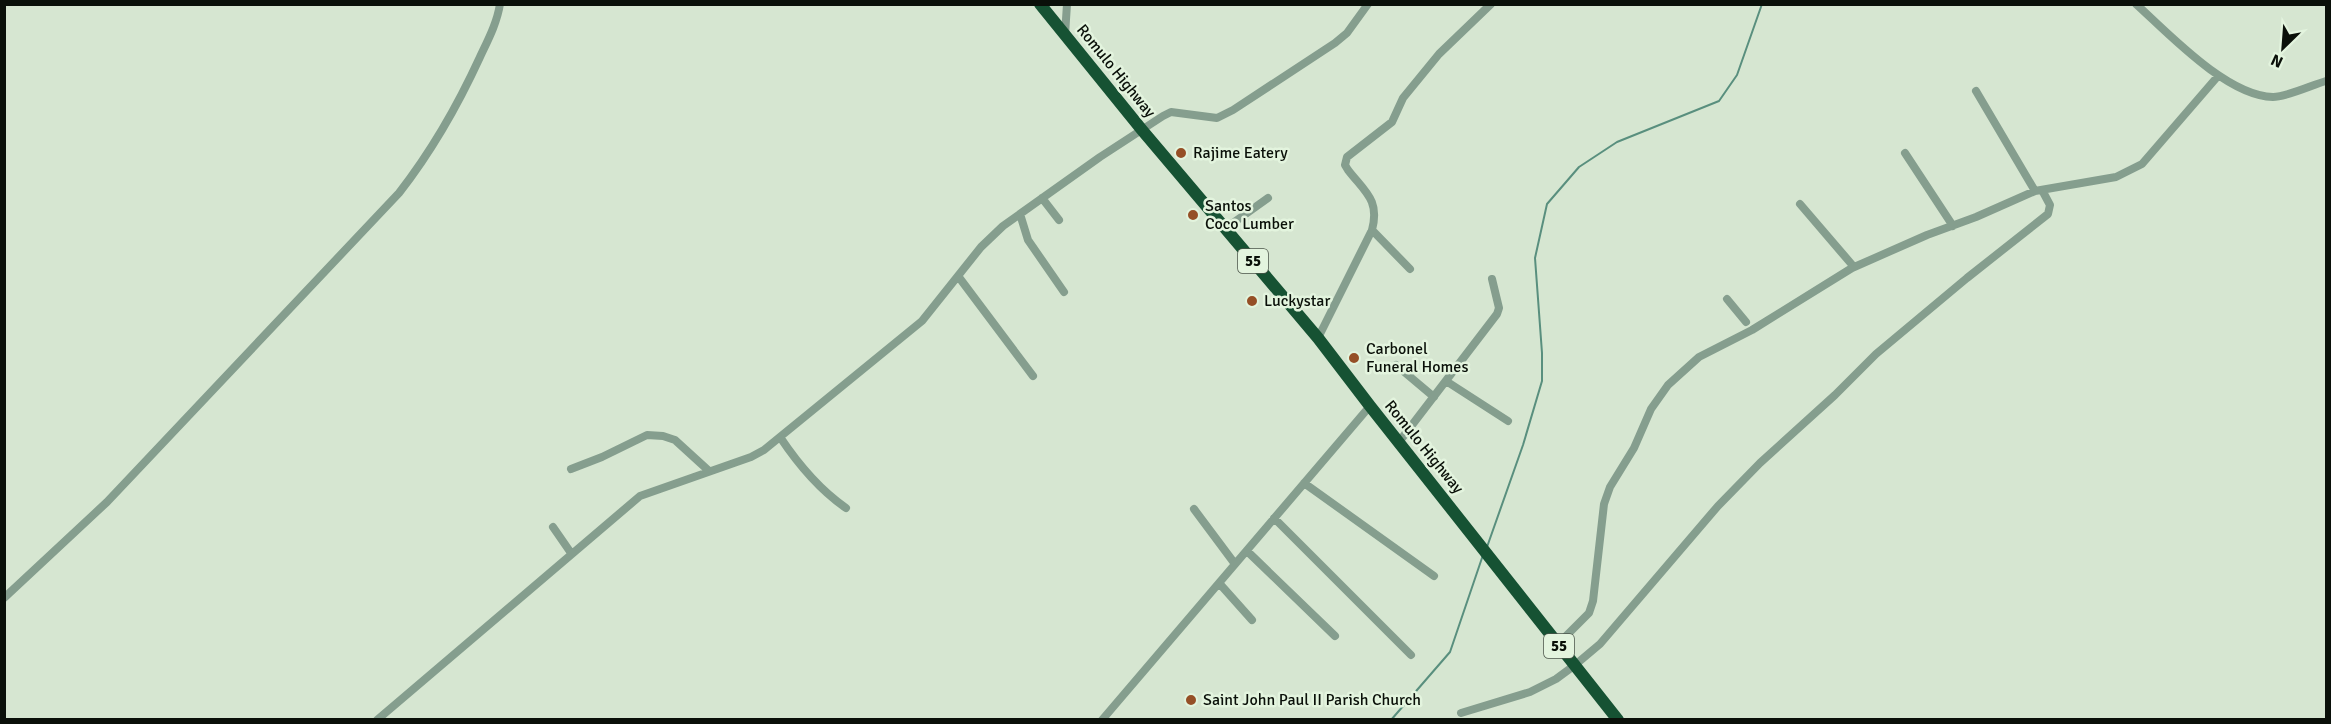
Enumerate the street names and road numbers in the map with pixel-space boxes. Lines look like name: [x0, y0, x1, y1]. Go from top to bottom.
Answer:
street label: Romulo Highway: [1072, 20, 1160, 122]
road number: 55: [1238, 249, 1268, 273]
street label: Romulo Highway: [1380, 396, 1468, 498]
road number: 55: [1544, 634, 1574, 658]

